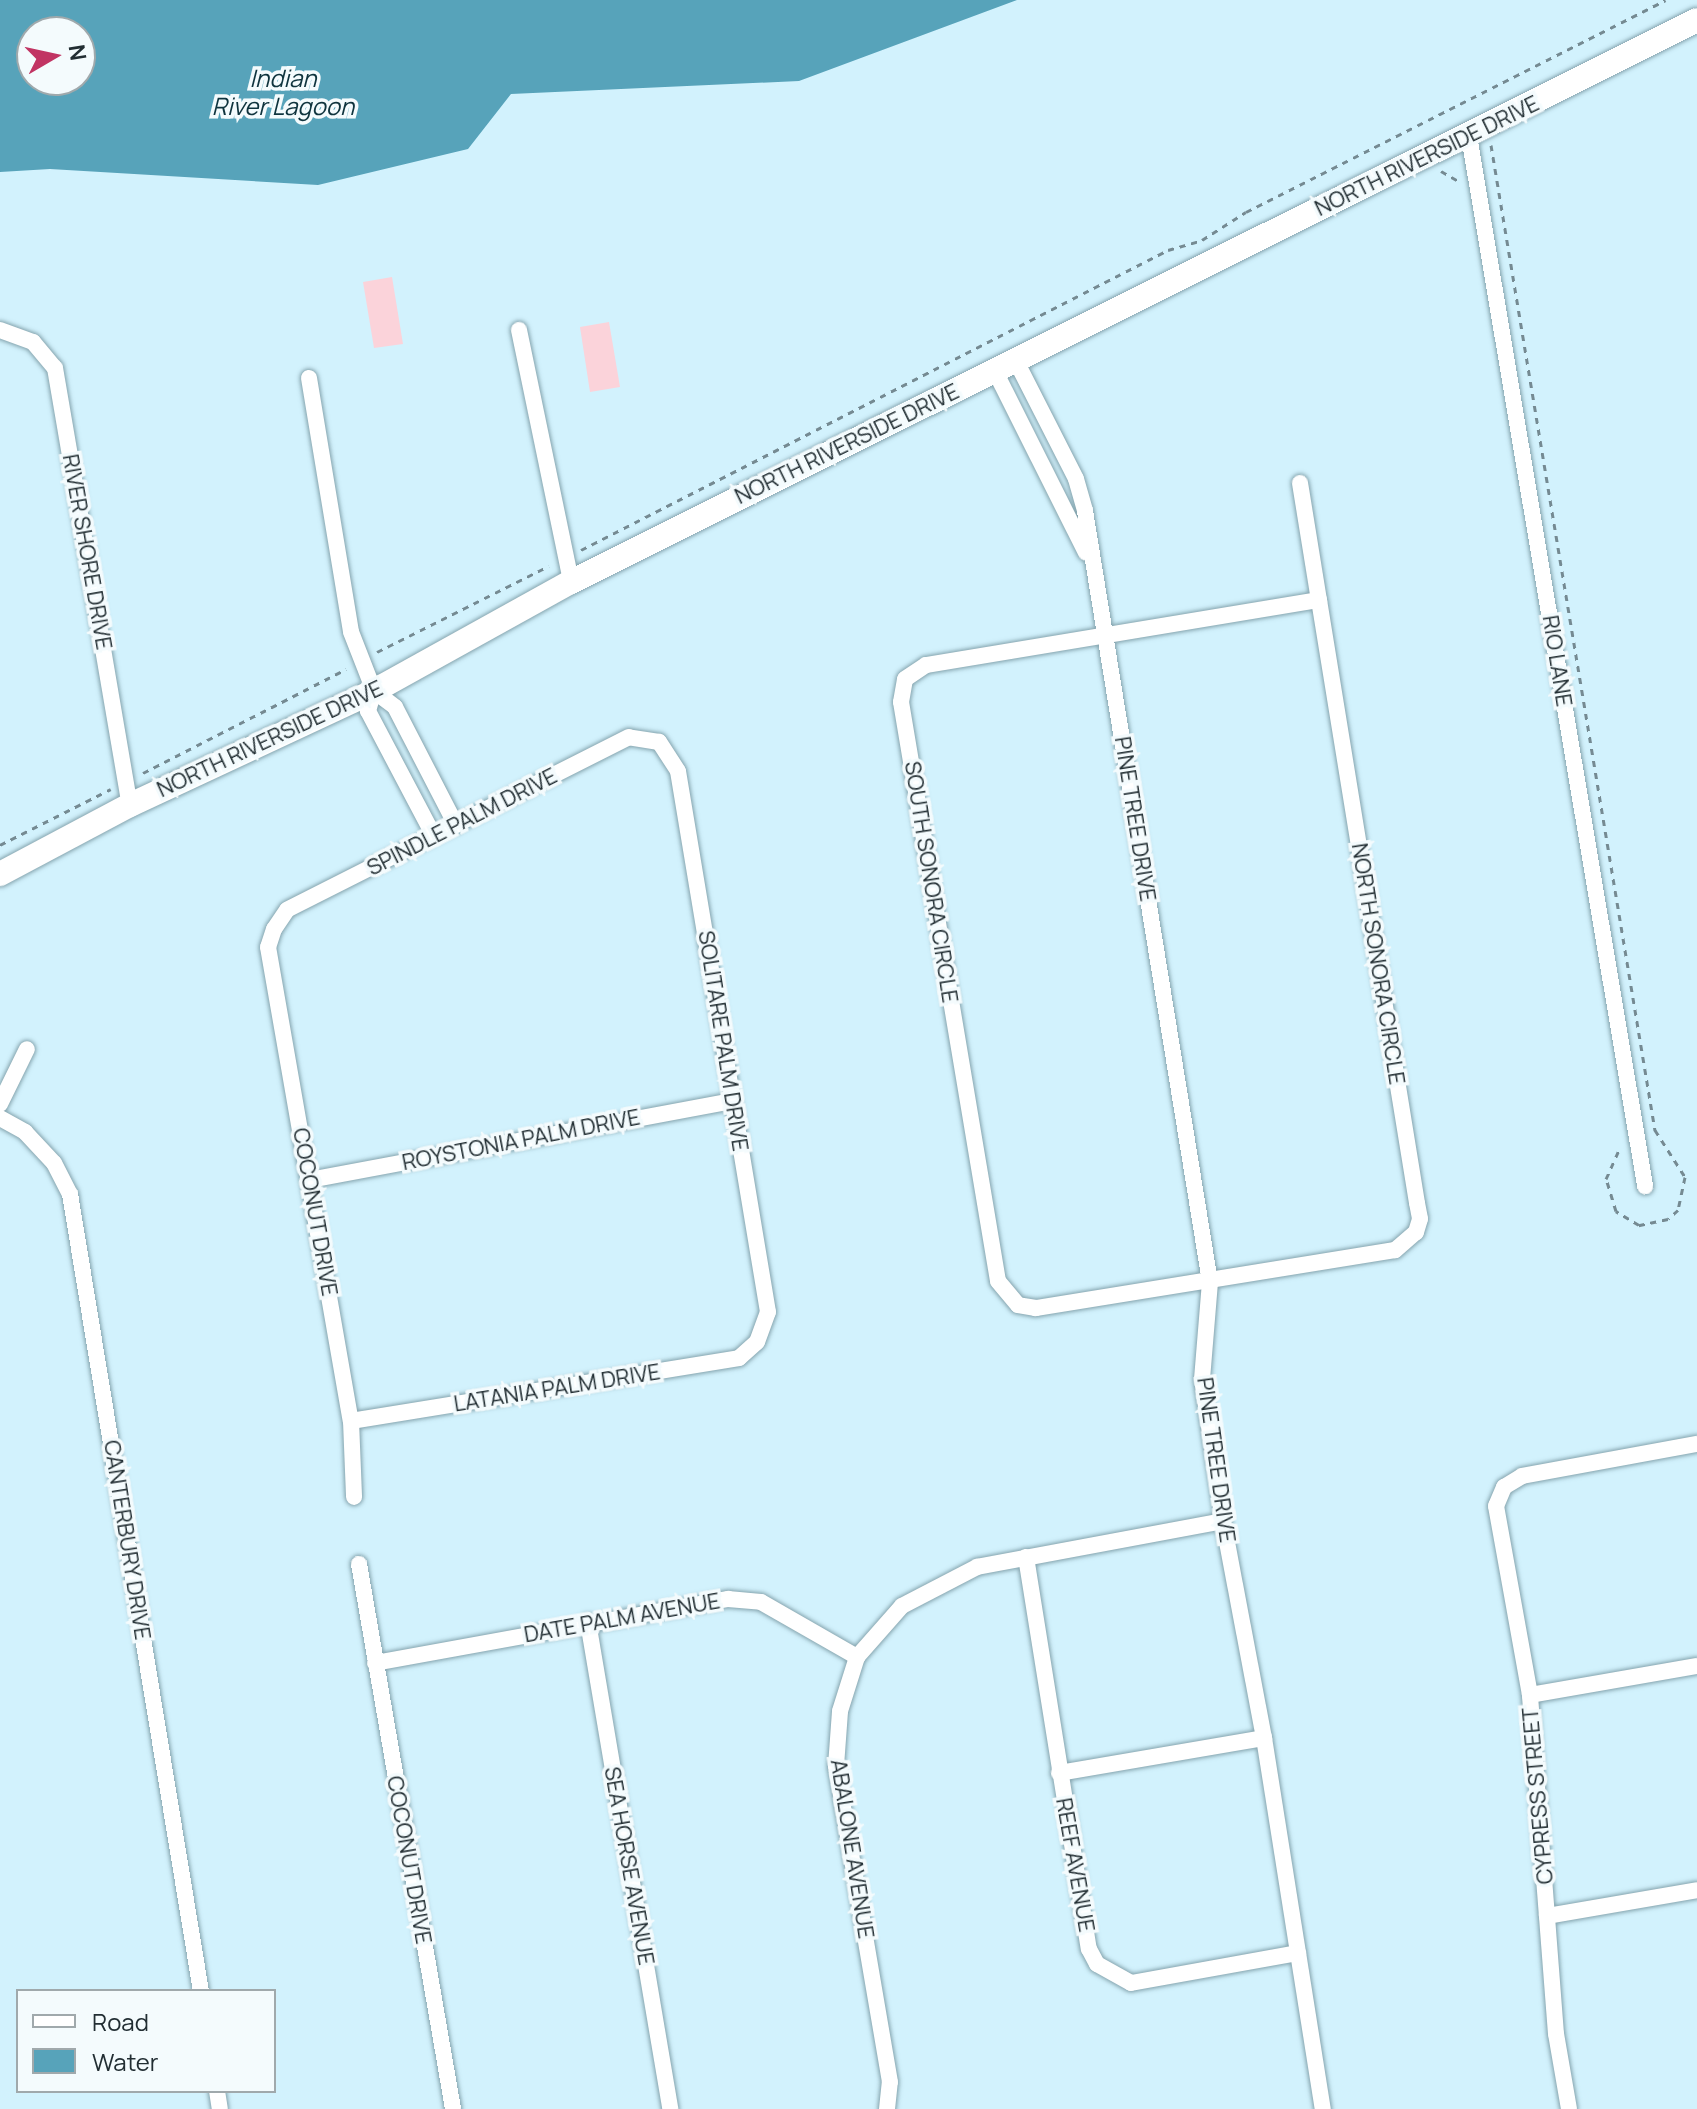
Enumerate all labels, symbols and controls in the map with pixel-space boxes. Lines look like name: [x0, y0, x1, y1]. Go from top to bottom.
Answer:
north arrow: [16, 16, 96, 96]
text: N: [62, 42, 94, 63]
water label: Indian River Lagoon: [212, 64, 354, 120]
street label: NORTH RIVERSIDE DRIVE: [1311, 90, 1543, 222]
street label: NORTH RIVERSIDE DRIVE: [731, 378, 963, 510]
street label: RIVER SHORE DRIVE: [57, 452, 117, 652]
street label: RIO LANE: [1537, 613, 1577, 709]
street label: NORTH RIVERSIDE DRIVE: [153, 675, 387, 803]
street label: PINE TREE DRIVE: [1109, 735, 1161, 903]
street label: SOUTH SONORA CIRCLE: [899, 759, 963, 1005]
street label: SPINDLE PALM DRIVE: [363, 763, 561, 881]
street label: NORTH SONORA CIRCLE: [1346, 841, 1410, 1087]
street label: SOLITARE PALM DRIVE: [693, 929, 753, 1153]
street label: ROYSTONIA PALM DRIVE: [400, 1104, 642, 1176]
street label: COCONUT DRIVE: [287, 1126, 343, 1298]
street label: LATANIA PALM DRIVE: [452, 1359, 662, 1417]
street label: PINE TREE DRIVE: [1191, 1376, 1241, 1544]
street label: CANTERBURY DRIVE: [98, 1438, 156, 1642]
street label: DATE PALM AVENUE: [522, 1588, 722, 1648]
street label: CYPRESS STREET: [1517, 1707, 1559, 1885]
street label: ABALONE AVENUE: [825, 1757, 879, 1941]
street label: SEA HORSE AVENUE: [599, 1765, 659, 1967]
street label: COCONUT DRIVE: [381, 1774, 437, 1946]
street label: REEF AVENUE: [1050, 1796, 1100, 1934]
legend: [16, 1989, 276, 2093]
text: Road: [92, 2005, 149, 2038]
text: Water: [92, 2045, 159, 2078]

